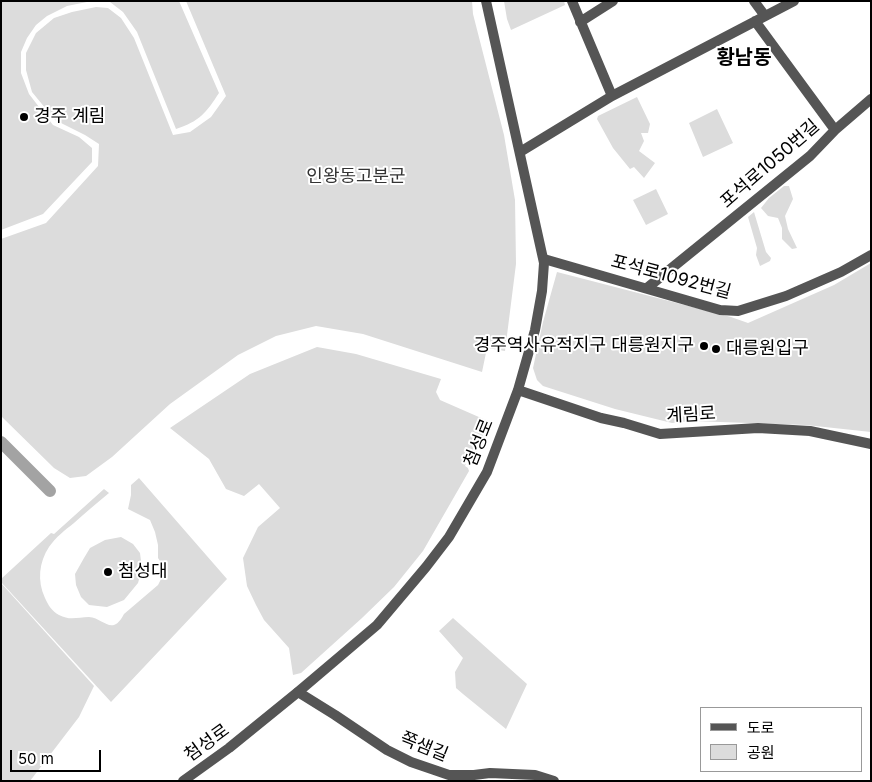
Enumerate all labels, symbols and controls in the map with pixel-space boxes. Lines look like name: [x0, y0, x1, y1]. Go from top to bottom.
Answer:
district label: 황남동: [716, 46, 772, 70]
place label: 경주 계림: [34, 106, 105, 128]
marker: 경주 계림: [18, 111, 30, 123]
street label: 포석로1050번길: [716, 115, 824, 213]
park label: 인왕동고분군: [306, 166, 406, 188]
street label: 포석로1092번길: [609, 251, 733, 303]
place label: 경주역사유적지구 대릉원지구: [474, 335, 694, 357]
place label: 대릉원입구: [726, 338, 809, 360]
marker: 경주역사유적지구 대릉원지구: [698, 340, 710, 352]
marker: 대릉원입구: [710, 343, 722, 355]
street label: 계림로: [666, 403, 716, 427]
street label: 첨성로: [460, 416, 498, 470]
place label: 첨성대: [118, 561, 168, 583]
marker: 첨성대: [102, 566, 114, 578]
legend: [700, 707, 862, 772]
text: 도로: [747, 718, 775, 737]
street label: 첨성로: [181, 720, 233, 766]
street label: 쪽샘길: [397, 728, 451, 766]
scale bar: [12, 740, 104, 772]
text: 공원: [747, 743, 775, 762]
text: 50 m: [18, 749, 54, 768]

